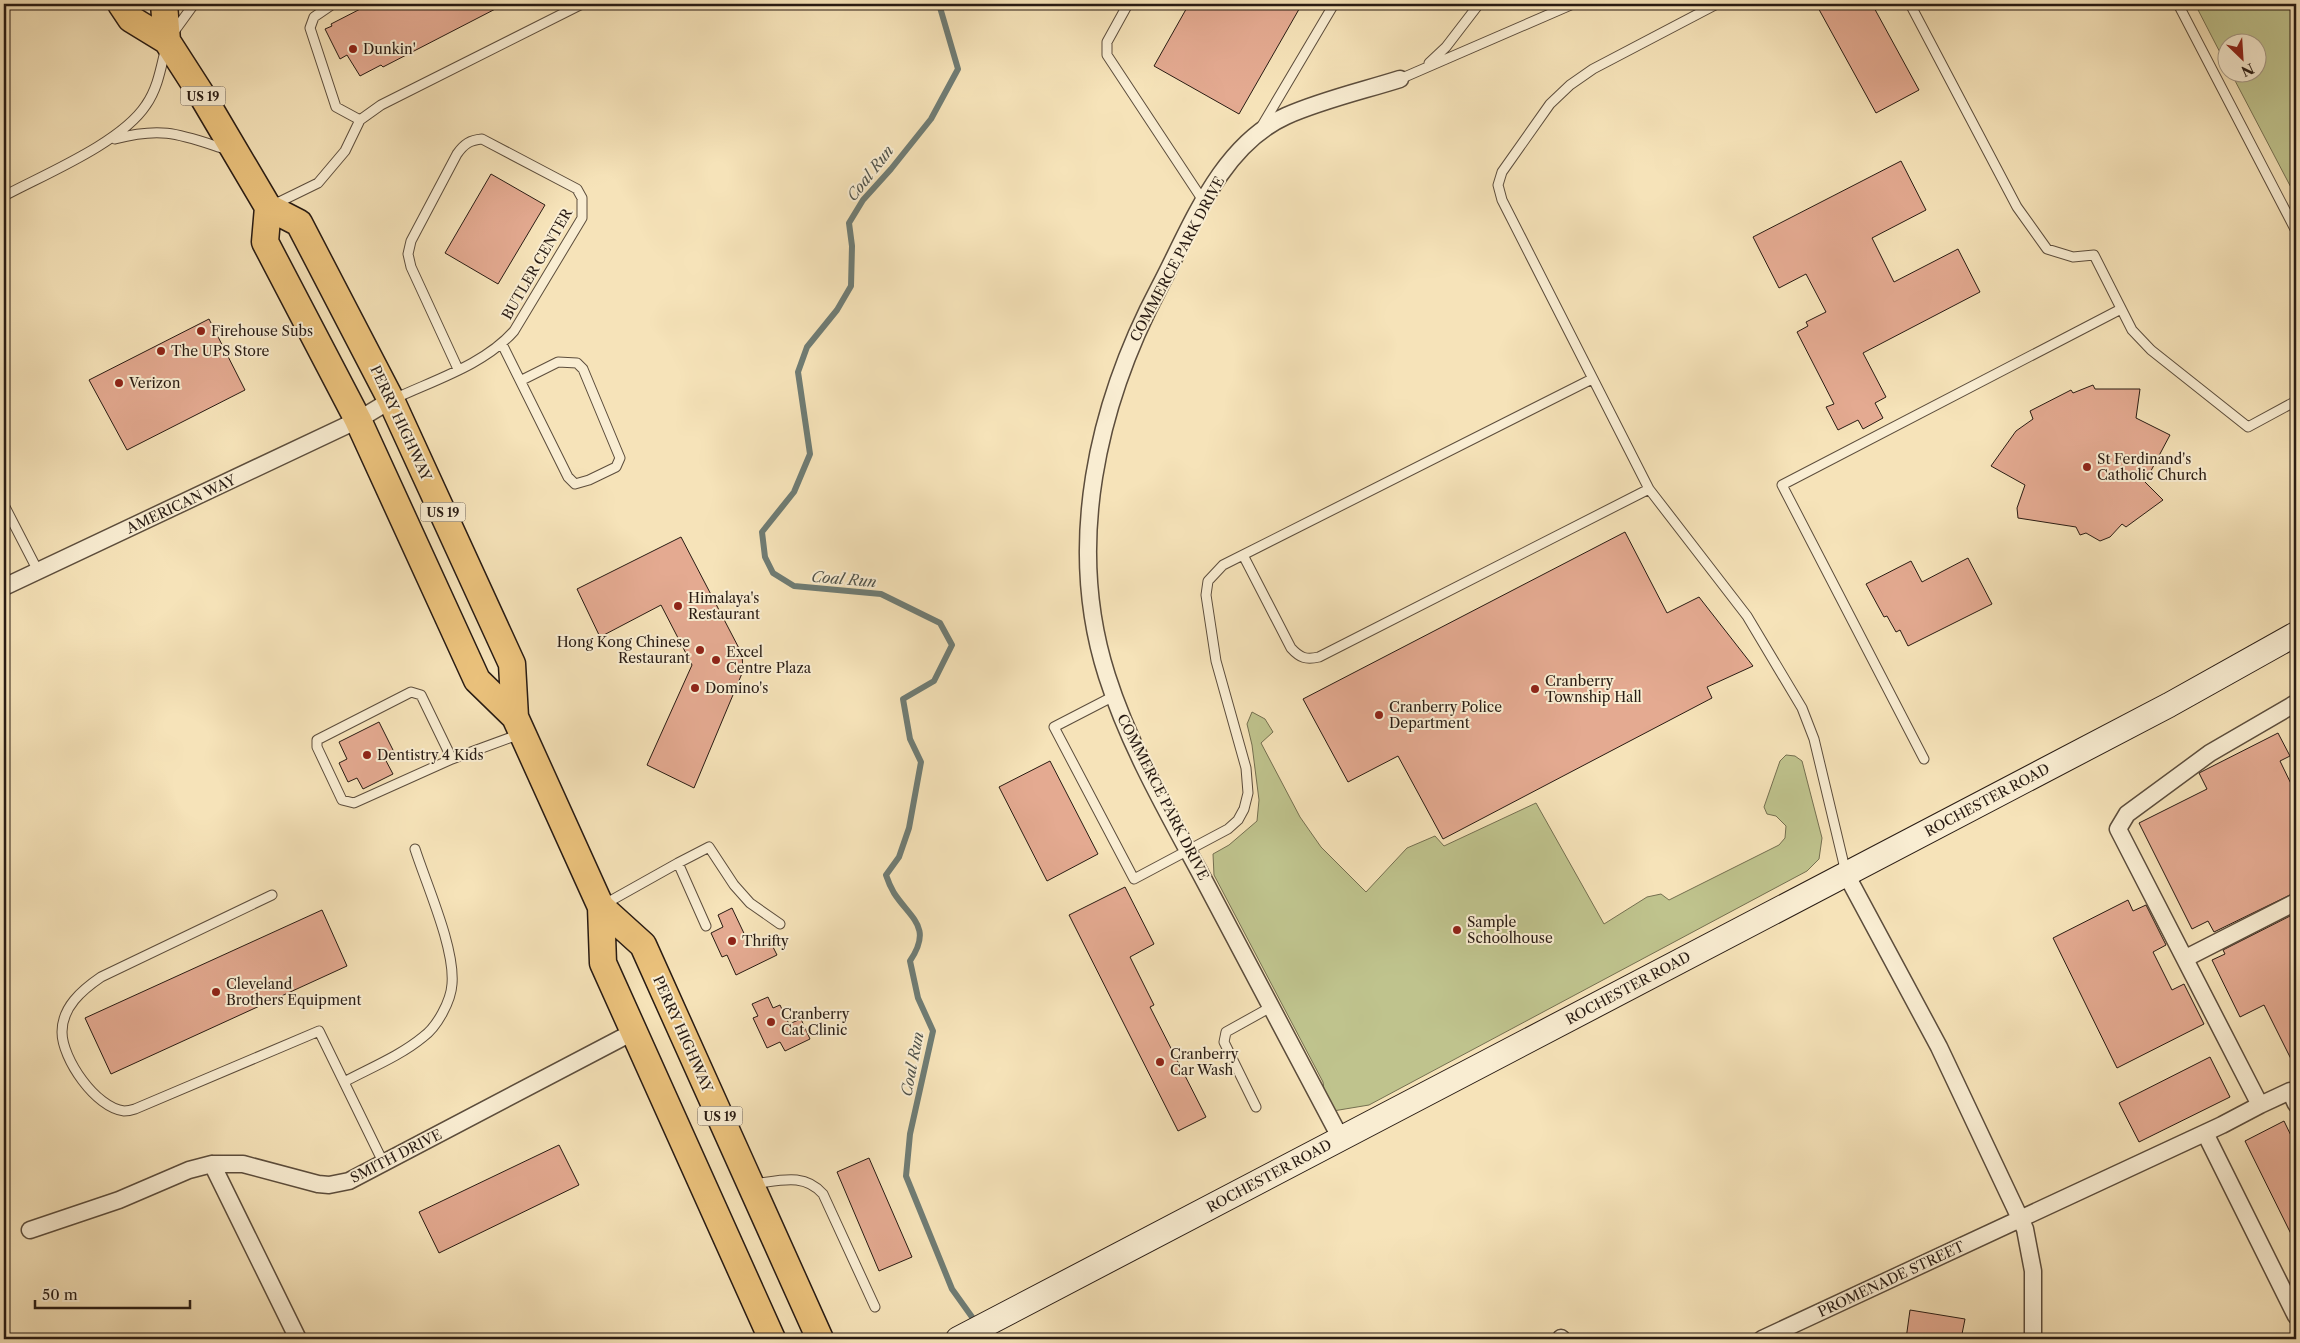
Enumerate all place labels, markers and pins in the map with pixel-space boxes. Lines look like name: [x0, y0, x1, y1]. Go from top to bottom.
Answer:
place label: Dunkin': [363, 40, 416, 58]
marker: Dunkin': [347, 43, 359, 55]
place label: Firehouse Subs: [211, 322, 313, 340]
marker: Firehouse Subs: [195, 325, 207, 337]
place label: The UPS Store: [171, 342, 270, 360]
marker: The UPS Store: [155, 345, 167, 357]
place label: Verizon: [128, 374, 181, 392]
marker: Verizon: [113, 377, 125, 389]
place label: St Ferdinand's Catholic Church: [2097, 450, 2207, 484]
marker: St Ferdinand's Catholic Church: [2081, 461, 2093, 473]
place label: Himalaya's Restaurant: [688, 589, 760, 623]
marker: Himalaya's Restaurant: [672, 600, 684, 612]
place label: Hong Kong Chinese Restaurant: [557, 633, 690, 667]
place label: Excel Centre Plaza: [726, 643, 812, 677]
marker: Hong Kong Chinese Restaurant: [694, 644, 706, 656]
marker: Excel Centre Plaza: [710, 654, 722, 666]
place label: Cranberry Township Hall: [1545, 672, 1642, 706]
place label: Domino's: [705, 679, 768, 697]
marker: Domino's: [689, 682, 701, 694]
marker: Cranberry Township Hall: [1529, 683, 1541, 695]
place label: Cranberry Police Department: [1389, 698, 1502, 732]
marker: Cranberry Police Department: [1373, 709, 1385, 721]
place label: Dentistry 4 Kids: [377, 746, 484, 764]
marker: Dentistry 4 Kids: [361, 749, 373, 761]
place label: Sample Schoolhouse: [1467, 913, 1553, 947]
marker: Sample Schoolhouse: [1451, 924, 1463, 936]
place label: Thrifty: [742, 932, 789, 950]
marker: Thrifty: [726, 935, 738, 947]
place label: Cleveland Brothers Equipment: [226, 975, 362, 1009]
marker: Cleveland Brothers Equipment: [210, 986, 222, 998]
place label: Cranberry Cat Clinic: [781, 1005, 850, 1039]
marker: Cranberry Cat Clinic: [765, 1016, 777, 1028]
place label: Cranberry Car Wash: [1170, 1045, 1239, 1079]
marker: Cranberry Car Wash: [1154, 1056, 1166, 1068]

